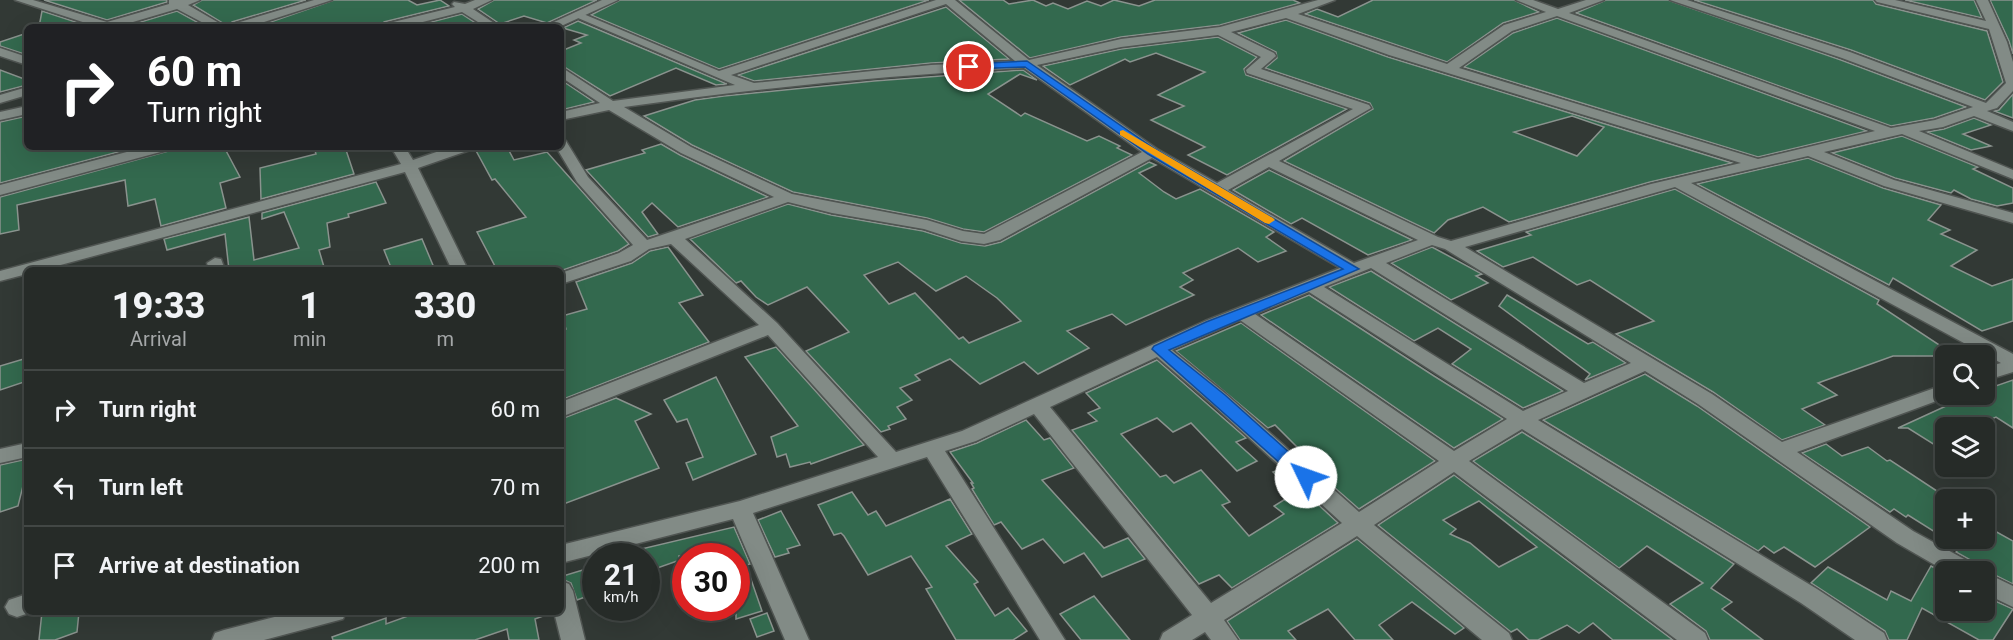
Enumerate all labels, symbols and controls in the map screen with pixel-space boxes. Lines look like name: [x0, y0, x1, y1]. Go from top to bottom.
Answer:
pin: [943, 41, 994, 92]
text: 60 m: [147, 47, 242, 96]
icon: right: [48, 48, 126, 126]
icon: arrive: [952, 50, 985, 83]
text: Turn right: [147, 97, 262, 129]
text: 19:33: [112, 285, 205, 327]
text: 1: [299, 285, 320, 327]
text: 330: [414, 285, 476, 327]
text: Arrival: [130, 327, 187, 351]
text: min: [293, 327, 326, 351]
text: m: [436, 327, 454, 351]
map controls: [1935, 345, 1995, 621]
button: search: [1935, 345, 1995, 405]
icon: right: [48, 393, 81, 426]
text: Turn right: [99, 397, 196, 422]
text: 60 m: [491, 397, 540, 422]
button: layers: [1935, 417, 1995, 477]
position arrow: [1274, 445, 1338, 509]
icon: left: [48, 471, 81, 504]
text: Turn left: [99, 475, 183, 500]
text: 70 m: [491, 475, 540, 500]
button: +: [1935, 489, 1995, 549]
speed limit sign: 30: [672, 543, 750, 621]
icon: arrive: [48, 549, 81, 582]
text: Arrive at destination: [99, 553, 300, 578]
text: 200 m: [478, 553, 540, 578]
text: 21: [604, 557, 638, 592]
button: −: [1935, 561, 1995, 621]
text: km/h: [603, 588, 639, 606]

